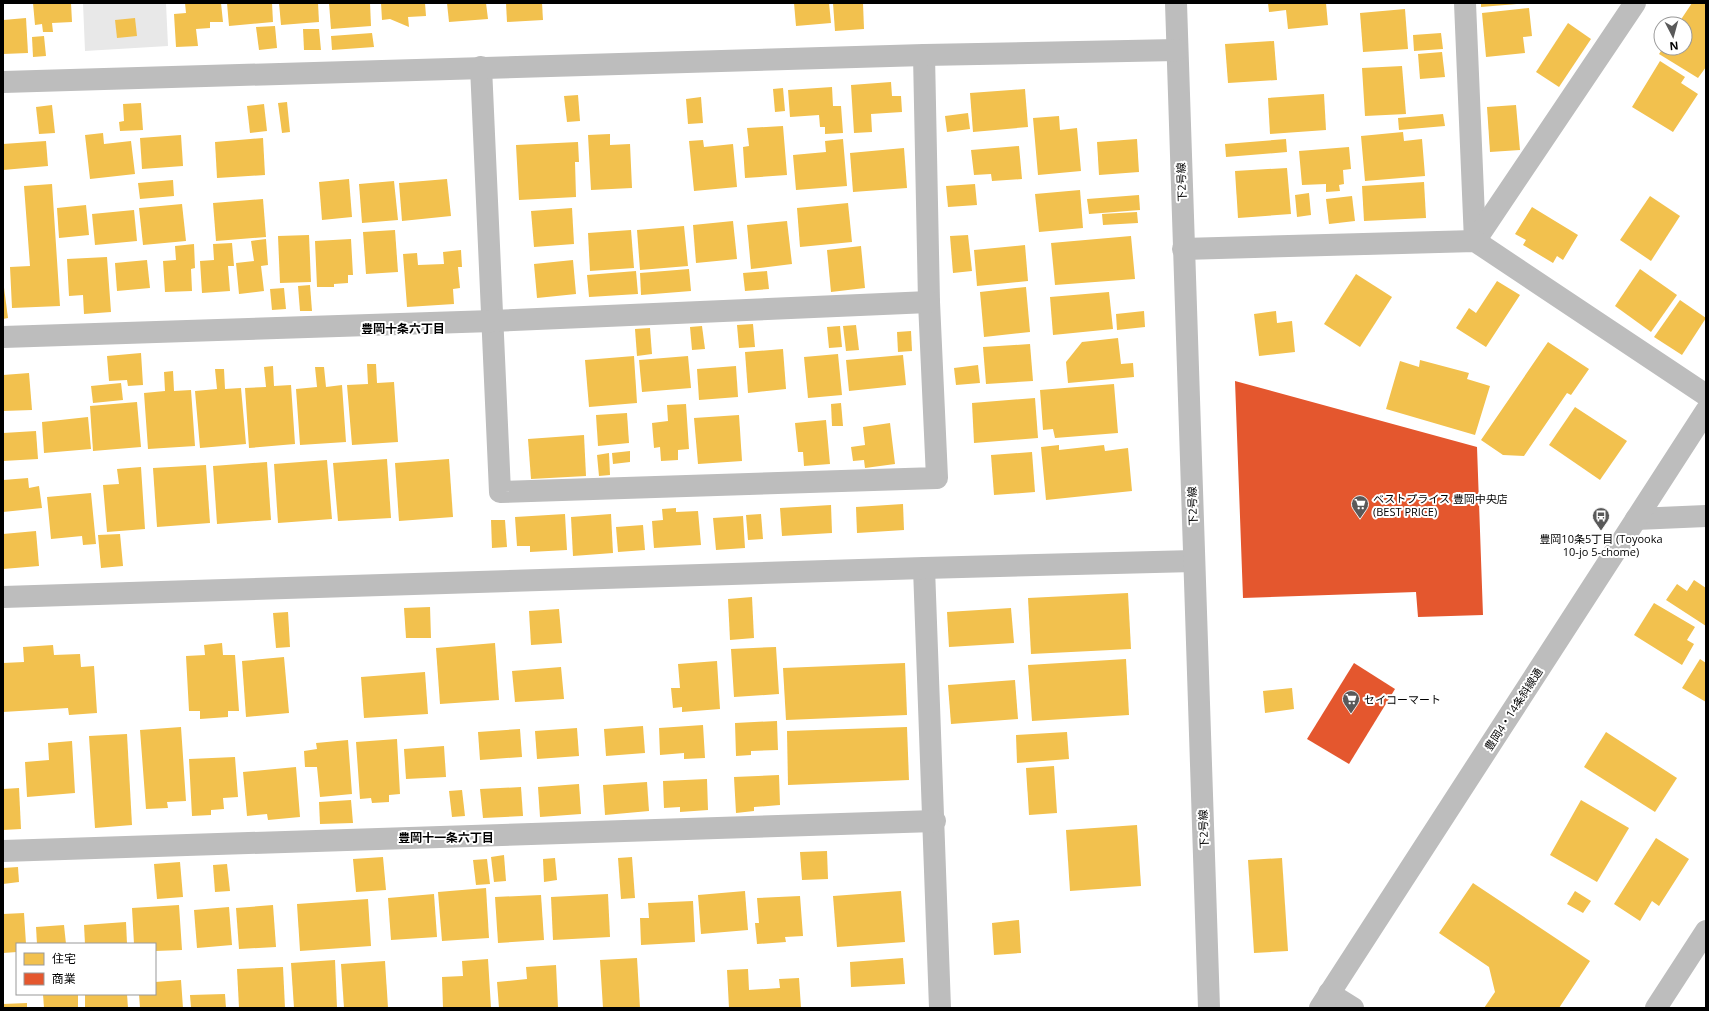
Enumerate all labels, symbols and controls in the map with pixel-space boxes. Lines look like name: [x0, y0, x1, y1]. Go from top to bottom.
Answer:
north arrow: [1653, 16, 1693, 56]
text: N: [1669, 39, 1679, 54]
street label: 下2号線: [1173, 162, 1189, 202]
district label: 豊岡十条六丁目: [361, 320, 445, 337]
street label: 下2号線: [1184, 486, 1200, 526]
place label: ベストプライス 豊岡中央店 (BEST PRICE): [1373, 491, 1508, 519]
supermarket icon: ベストプライス 豊岡中央店 (BEST PRICE): [1350, 494, 1370, 519]
bus stop icon: 豊岡10条5丁目 (Toyooka 10-jo 5-chome): [1591, 506, 1611, 531]
place label: 豊岡10条5丁目 (Toyooka 10-jo 5-chome): [1539, 531, 1663, 559]
street label: 豊岡4・14条斜線通: [1481, 665, 1545, 753]
supermarket icon: セイコーマート: [1341, 689, 1361, 714]
place label: セイコーマート: [1364, 692, 1441, 707]
street label: 下2号線: [1195, 809, 1211, 849]
district label: 豊岡十一条六丁目: [398, 829, 494, 846]
legend: [16, 943, 156, 995]
text: 住宅: [52, 950, 76, 967]
text: 商業: [52, 970, 76, 987]

